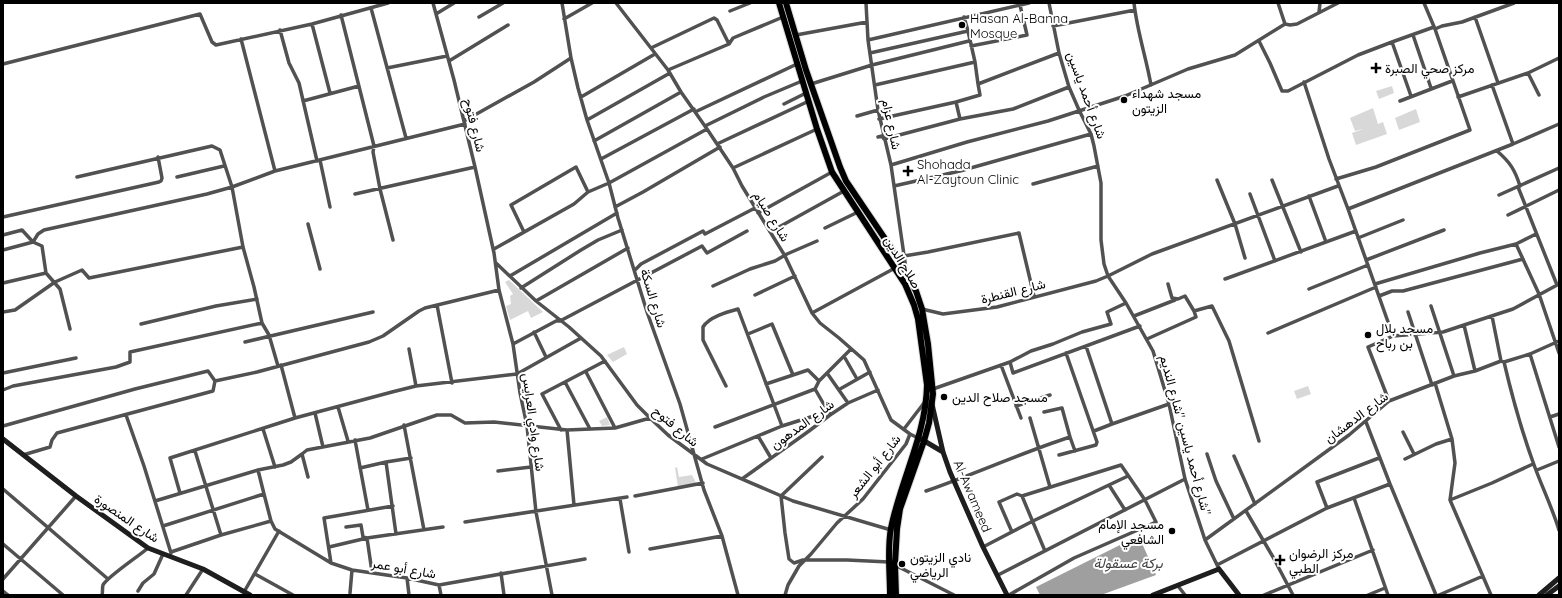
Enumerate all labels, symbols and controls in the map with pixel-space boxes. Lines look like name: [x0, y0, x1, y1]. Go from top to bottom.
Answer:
place label: Hasan Al-Banna Mosque: [970, 10, 1068, 41]
marker: Hasan Al-Banna Mosque: [957, 20, 967, 30]
street label: شارع أحمد ياسين: [1062, 49, 1110, 141]
place label: مركز صحي الصبرة: [1385, 60, 1474, 79]
marker: مركز صحي الصبرة: [1370, 62, 1382, 74]
place label: مسجد شهداء الزيتون: [1132, 85, 1201, 117]
marker: مسجد شهداء الزيتون: [1119, 95, 1129, 105]
street label: شارع فتوح: [459, 96, 489, 154]
street label: شارع عزام: [877, 97, 905, 151]
place label: Shohada Al-Zaytoun Clinic: [917, 156, 1019, 187]
marker: Shohada Al-Zaytoun Clinic: [902, 165, 914, 177]
street label: شارع صيام: [749, 188, 794, 245]
street label: صلاح الدين: [879, 233, 925, 292]
street label: شارع السكة: [636, 267, 671, 330]
street label: شارع القنطرة: [979, 275, 1048, 309]
place label: مسجد بلال بن رباح: [1376, 320, 1433, 353]
marker: مسجد بلال بن رباح: [1363, 330, 1373, 340]
street label: شارع أحمد ياسين "شارع النديم": [1155, 353, 1215, 517]
street label: شارع وادي العرايس: [516, 372, 549, 473]
street label: شارع الدهشان: [1321, 388, 1392, 448]
place label: مسجد صلاح الدين: [952, 389, 1048, 407]
marker: مسجد صلاح الدين: [939, 392, 949, 402]
street label: شارع المدهون: [767, 396, 838, 454]
street label: شارع فتوح: [649, 402, 702, 451]
street label: شارع أبو الشعر: [844, 431, 905, 503]
street label: Al-Awameed: [951, 457, 995, 535]
street label: شارع المنصورة: [90, 490, 162, 547]
place label: مسجد الإمام الشافعي: [1098, 516, 1164, 550]
marker: مسجد الإمام الشافعي: [1167, 526, 1177, 536]
place label: مركز الرضوان الطبي: [1289, 545, 1353, 579]
place label: نادي الزيتون الرياضي: [910, 549, 971, 583]
street label: شارع أبو عمر: [369, 554, 437, 584]
water label: بركة عسقولة: [1093, 554, 1163, 572]
marker: مركز الرضوان الطبي: [1274, 554, 1286, 566]
marker: نادي الزيتون الرياضي: [897, 559, 907, 569]

